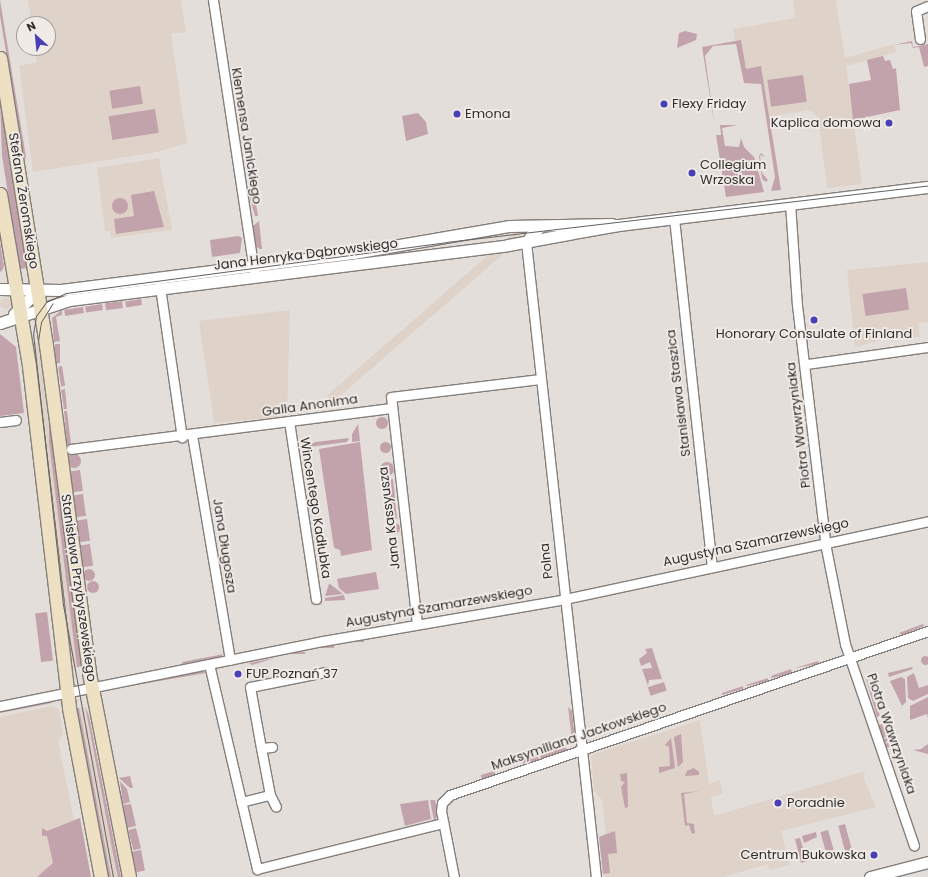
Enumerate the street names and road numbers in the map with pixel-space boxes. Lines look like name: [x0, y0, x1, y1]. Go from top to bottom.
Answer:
street label: Klemensa Janickiego: [228, 67, 264, 205]
street label: Stefana Żeromskiego: [5, 132, 41, 270]
street label: Jana Henryka Dąbrowskiego: [213, 236, 399, 274]
street label: Stanisława Staszica: [663, 328, 695, 458]
street label: Piotra Wawrzyniaka: [784, 361, 814, 489]
street label: Galla Anonima: [261, 392, 359, 420]
street label: Wincentego Kadłubka: [296, 436, 334, 580]
street label: Jana Kassyusza: [376, 466, 404, 570]
street label: Stanisława Przybyszewskiego: [57, 493, 99, 683]
street label: Jana Długosza: [209, 498, 239, 594]
street label: Augustyna Szamarzewskiego: [662, 516, 850, 570]
street label: Polna: [537, 542, 557, 580]
street label: Augustyna Szamarzewskiego: [344, 583, 534, 631]
street label: Piotra Wawrzyniaka: [863, 671, 919, 797]
street label: Maksymiliana Jackowskiego: [489, 700, 669, 774]

